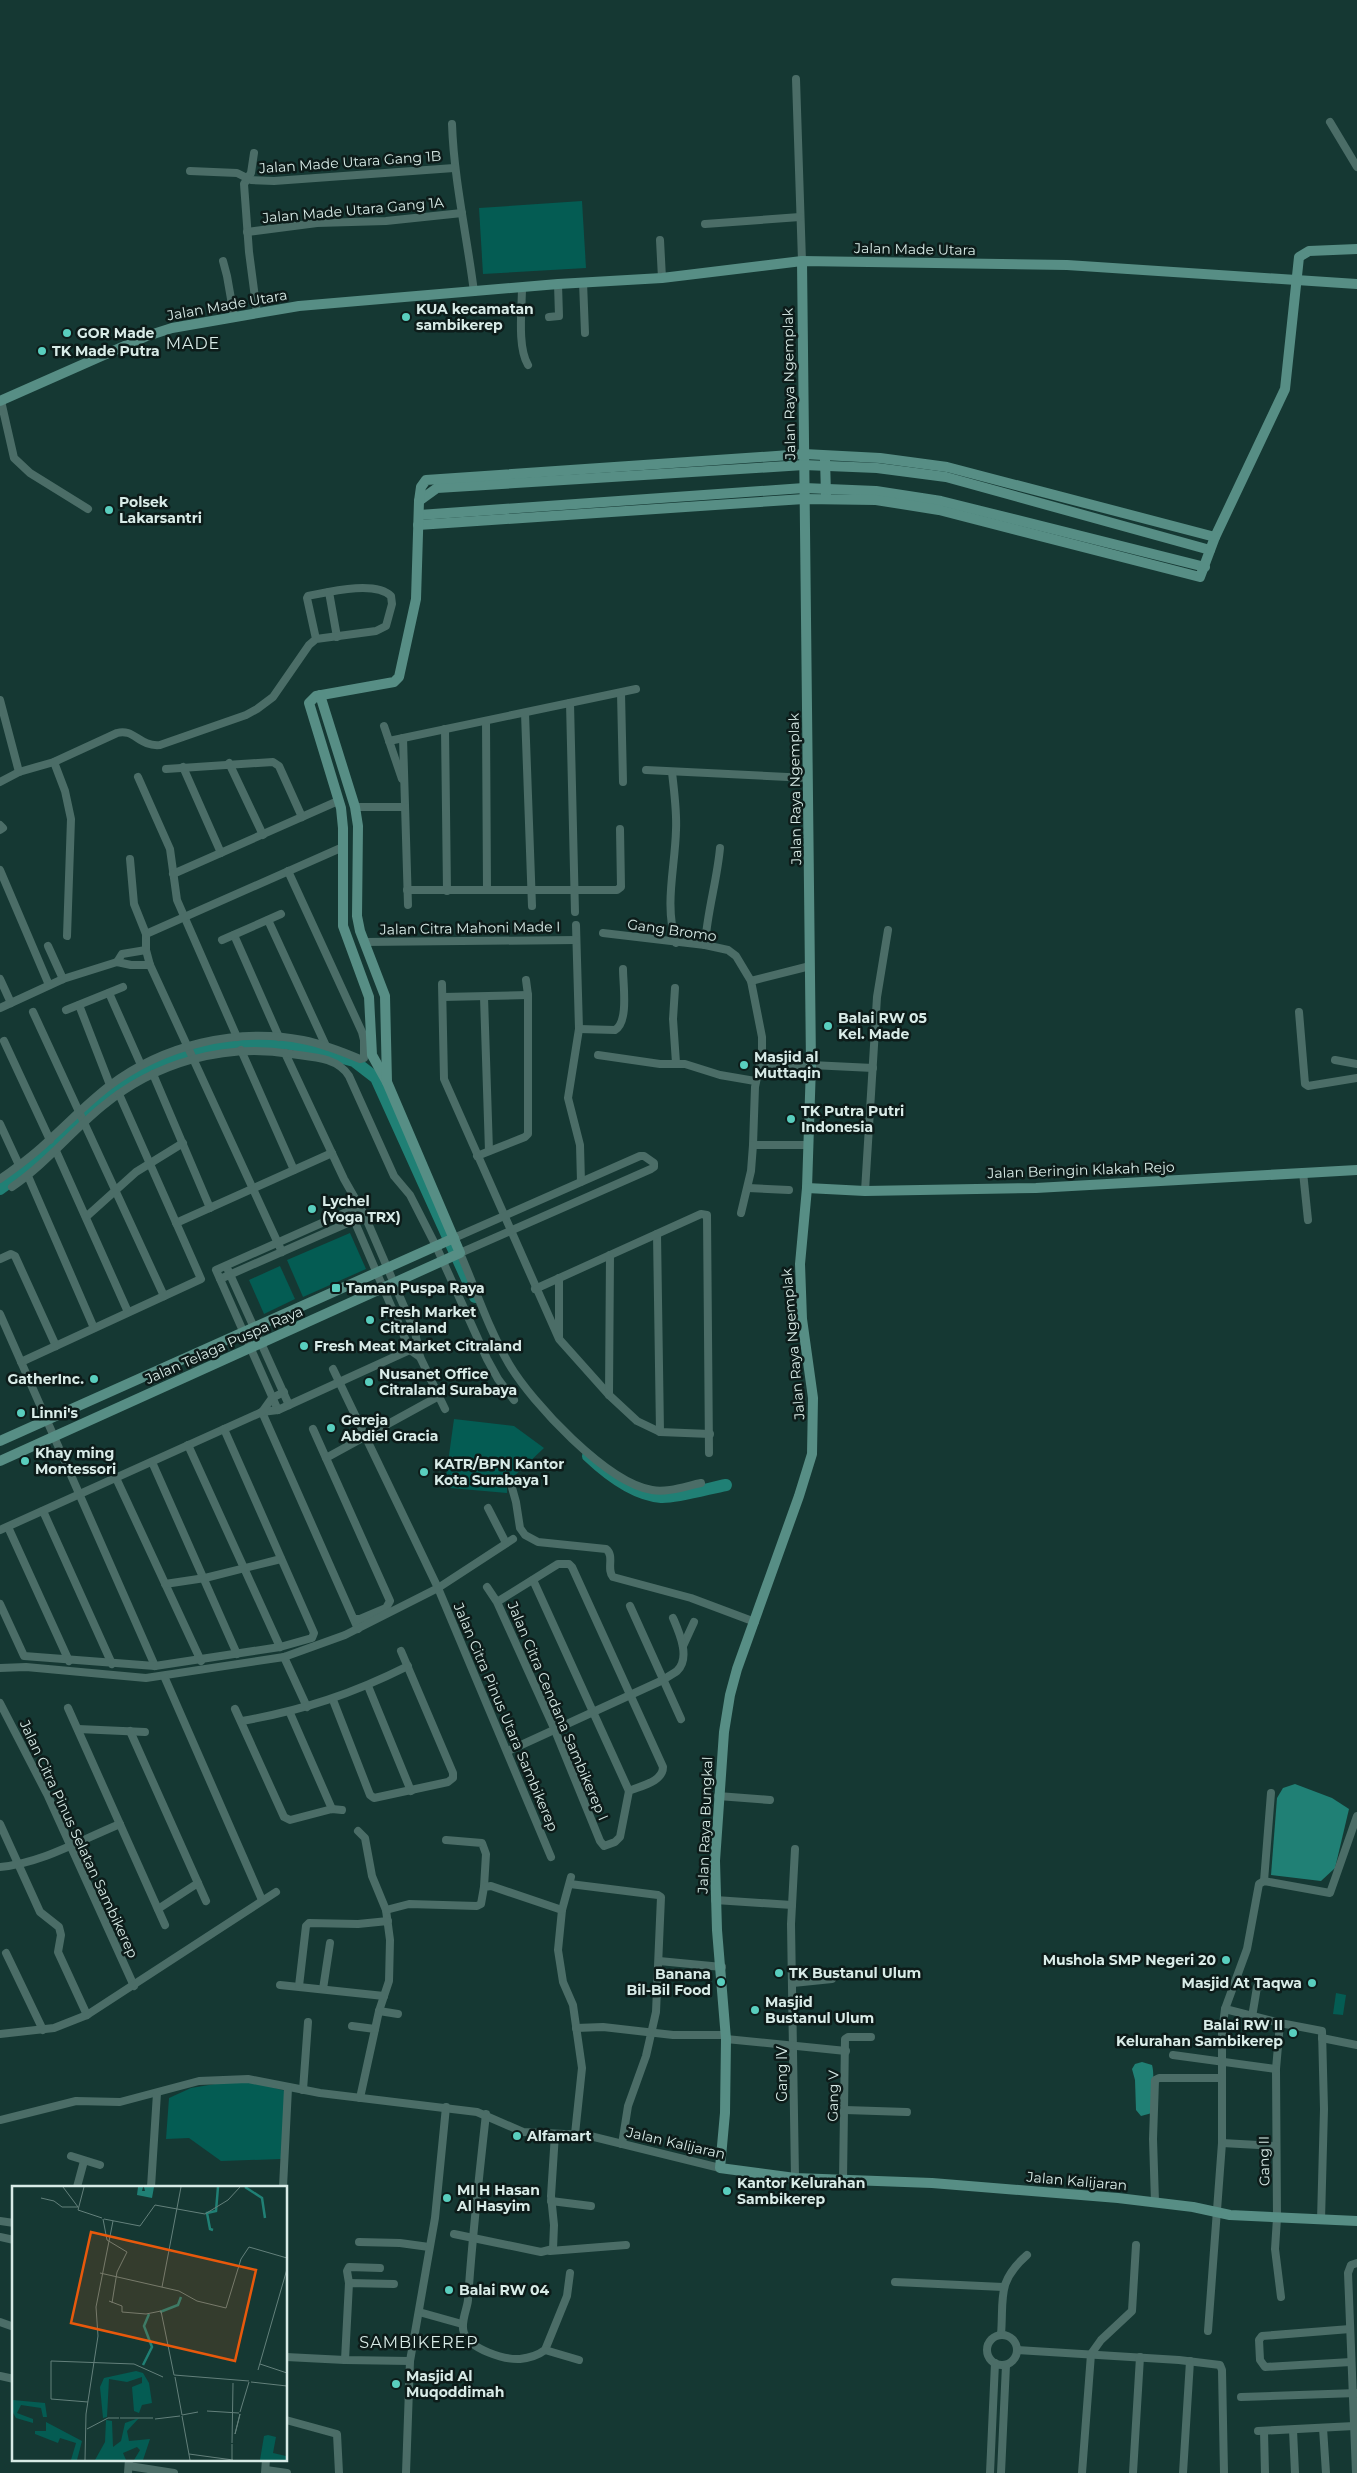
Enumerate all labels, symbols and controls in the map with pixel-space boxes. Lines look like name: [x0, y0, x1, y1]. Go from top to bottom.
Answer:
street label: Jalan Made Utara Gang 1B: [257, 147, 442, 177]
street label: Jalan Made Utara Gang 1A: [260, 193, 446, 227]
street label: Jalan Made Utara: [853, 239, 976, 259]
street label: Jalan Made Utara: [165, 286, 289, 325]
place label: KUA kecamatan sambikerep: [416, 300, 534, 334]
street label: Jalan Raya Ngemplak: [779, 307, 799, 461]
marker: KUA kecamatan sambikerep: [400, 311, 412, 323]
place label: GOR Made: [77, 324, 155, 342]
marker: GOR Made: [61, 327, 73, 339]
district label: MADE: [166, 334, 220, 353]
place label: TK Made Putra: [52, 342, 160, 360]
marker: TK Made Putra: [36, 345, 48, 357]
place label: Polsek Lakarsantri: [119, 493, 202, 527]
marker: Polsek Lakarsantri: [103, 504, 115, 516]
street label: Jalan Raya Ngemplak: [785, 712, 805, 866]
street label: Gang Bromo: [626, 915, 718, 945]
street label: Jalan Citra Mahoni Made I: [378, 917, 561, 939]
place label: Balai RW 05 Kel. Made: [838, 1009, 927, 1043]
marker: Balai RW 05 Kel. Made: [822, 1020, 834, 1032]
place label: Masjid al Muttaqin: [754, 1048, 821, 1082]
marker: Masjid al Muttaqin: [738, 1059, 750, 1071]
place label: TK Putra Putri Indonesia: [801, 1102, 904, 1136]
marker: TK Putra Putri Indonesia: [785, 1113, 797, 1125]
street label: Jalan Beringin Klakah Rejo: [986, 1158, 1175, 1182]
place label: Lychel (Yoga TRX): [322, 1192, 401, 1226]
marker: Lychel (Yoga TRX): [306, 1203, 318, 1215]
street label: Jalan Raya Ngemplak: [777, 1267, 809, 1421]
place label: Taman Puspa Raya: [346, 1279, 485, 1297]
marker: Taman Puspa Raya: [330, 1282, 342, 1294]
street label: Jalan Telaga Puspa Raya: [141, 1302, 306, 1388]
place label: Fresh Market Citraland: [380, 1303, 476, 1337]
marker: Fresh Market Citraland: [364, 1314, 376, 1326]
place label: Fresh Meat Market Citraland: [314, 1337, 522, 1355]
marker: Fresh Meat Market Citraland: [298, 1340, 310, 1352]
place label: Nusanet Office Citraland Surabaya: [379, 1365, 517, 1399]
place label: GatherInc.: [7, 1370, 84, 1388]
marker: GatherInc.: [88, 1373, 100, 1385]
marker: Nusanet Office Citraland Surabaya: [363, 1376, 375, 1388]
place label: Linni's: [31, 1404, 78, 1422]
marker: Linni's: [15, 1407, 27, 1419]
place label: Gereja Abdiel Gracia: [340, 1411, 438, 1445]
marker: Gereja Abdiel Gracia: [325, 1422, 337, 1434]
place label: Khay ming Montessori: [35, 1444, 116, 1478]
marker: Khay ming Montessori: [19, 1455, 31, 1467]
place label: KATR/BPN Kantor Kota Surabaya 1: [434, 1455, 564, 1489]
marker: KATR/BPN Kantor Kota Surabaya 1: [418, 1466, 430, 1478]
street label: Jalan Citra Cendana Sambikerep I: [503, 1598, 612, 1823]
street label: Jalan Citra Pinus Utara Sambikerep: [449, 1599, 562, 1834]
street label: Jalan Citra Pinus Selatan Sambikerep: [15, 1716, 142, 1961]
street label: Jalan Raya Bungkal: [694, 1756, 716, 1895]
place label: Mushola SMP Negeri 20: [1043, 1951, 1216, 1969]
marker: Mushola SMP Negeri 20: [1220, 1954, 1232, 1966]
place label: TK Bustanul Ulum: [789, 1964, 921, 1982]
place label: Banana Bil-Bil Food: [627, 1965, 711, 1999]
marker: TK Bustanul Ulum: [773, 1967, 785, 1979]
place label: Masjid At Taqwa: [1182, 1974, 1302, 1992]
marker: Banana Bil-Bil Food: [715, 1976, 727, 1988]
marker: Masjid At Taqwa: [1306, 1977, 1318, 1989]
place label: Masjid Bustanul Ulum: [765, 1993, 874, 2027]
marker: Masjid Bustanul Ulum: [749, 2004, 761, 2016]
place label: Balai RW II Kelurahan Sambikerep: [1116, 2016, 1283, 2050]
marker: Balai RW II Kelurahan Sambikerep: [1287, 2027, 1299, 2039]
street label: Gang IV: [773, 2046, 791, 2102]
street label: Gang V: [824, 2070, 842, 2122]
street label: Jalan Kalijaran: [624, 2123, 727, 2163]
place label: Alfamart: [526, 2127, 592, 2145]
marker: Alfamart: [511, 2130, 523, 2142]
street label: Gang II: [1255, 2136, 1273, 2186]
street label: Jalan Kalijaran: [1025, 2168, 1128, 2194]
place label: Kantor Kelurahan Sambikerep: [737, 2174, 865, 2208]
place label: MI H Hasan Al Hasyim: [456, 2181, 540, 2215]
marker: Kantor Kelurahan Sambikerep: [721, 2185, 733, 2197]
inset map: [12, 2186, 288, 2460]
marker: MI H Hasan Al Hasyim: [441, 2192, 453, 2204]
place label: Balai RW 04: [459, 2281, 549, 2299]
marker: Balai RW 04: [443, 2284, 455, 2296]
district label: SAMBIKEREP: [359, 2333, 479, 2352]
place label: Masjid Al Muqoddimah: [406, 2367, 504, 2401]
marker: Masjid Al Muqoddimah: [390, 2378, 402, 2390]

